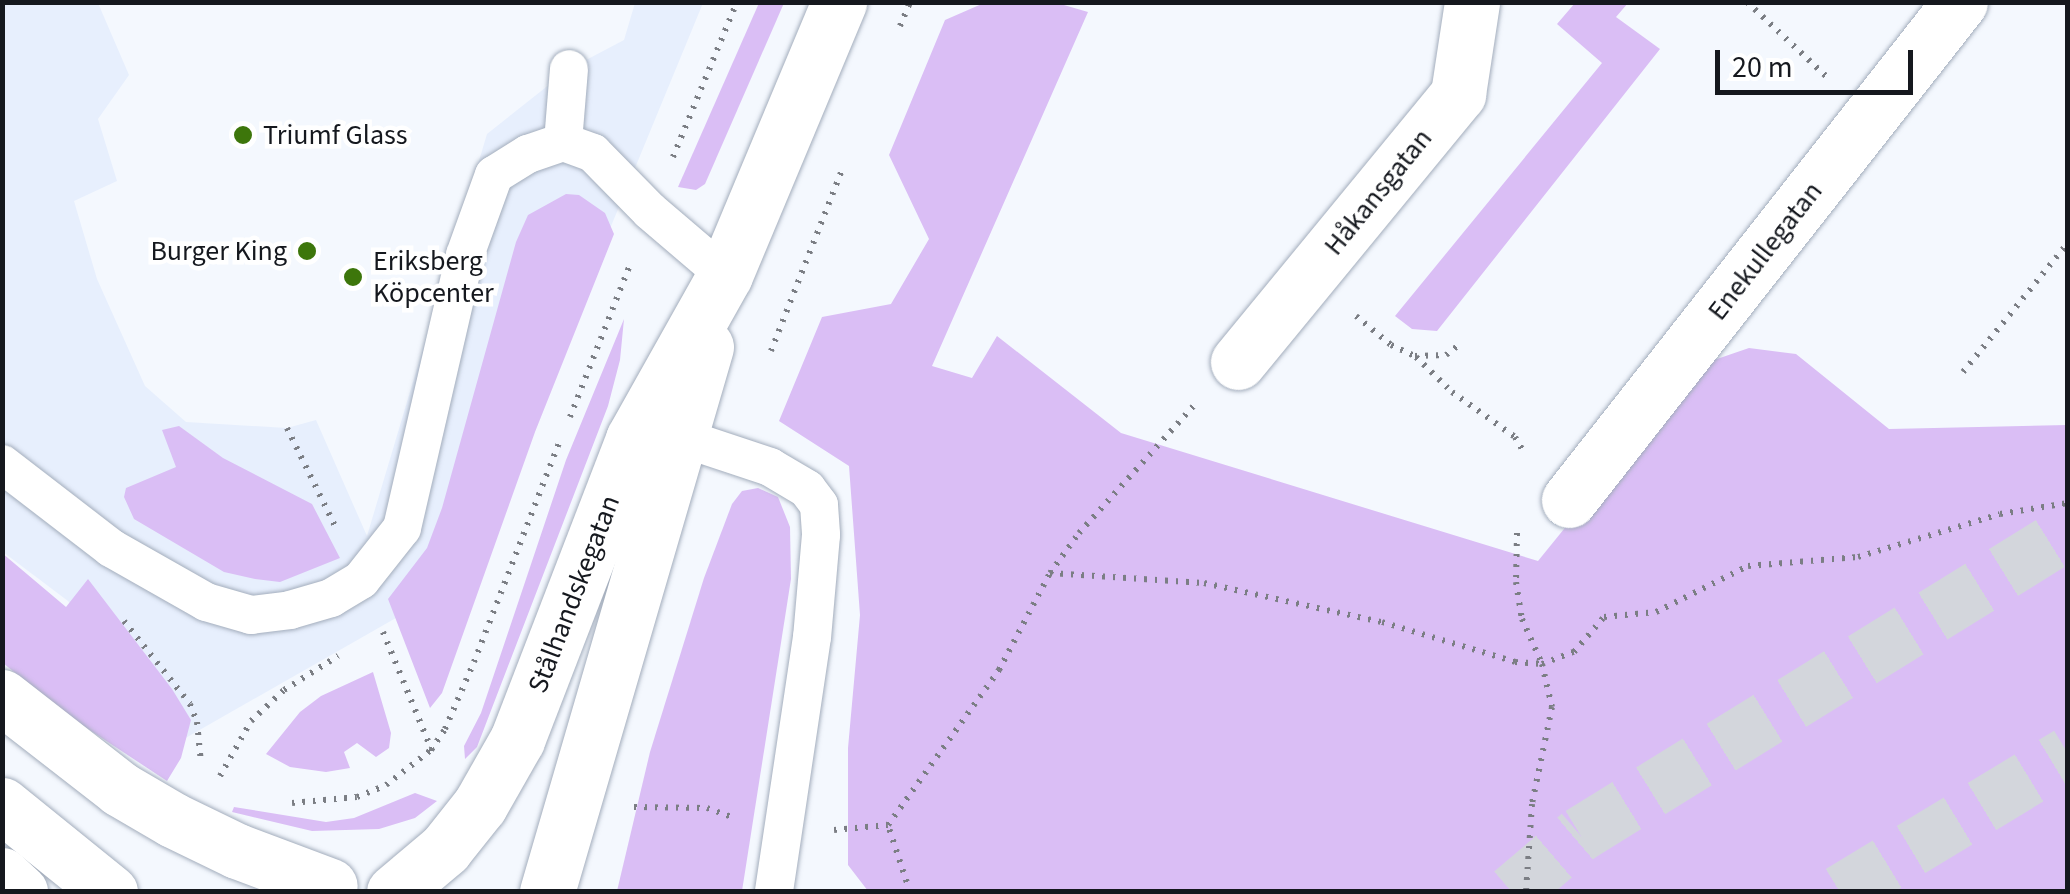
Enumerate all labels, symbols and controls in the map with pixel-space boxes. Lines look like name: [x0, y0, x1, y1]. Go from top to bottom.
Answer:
scale bar: [1720, 30, 1918, 92]
text: 20 m: [1732, 46, 1793, 89]
place label: Triumf Glass: [263, 118, 408, 152]
street label: Håkansgatan: [1317, 122, 1439, 262]
marker: Triumf Glass: [232, 124, 254, 146]
street label: Enekullegatan: [1701, 175, 1829, 327]
place label: Burger King: [150, 234, 287, 268]
marker: Burger King: [296, 240, 318, 262]
place label: Eriksberg Köpcenter: [373, 244, 494, 310]
marker: Eriksberg Köpcenter: [342, 266, 364, 288]
street label: Stålhandskegatan: [521, 490, 627, 698]

